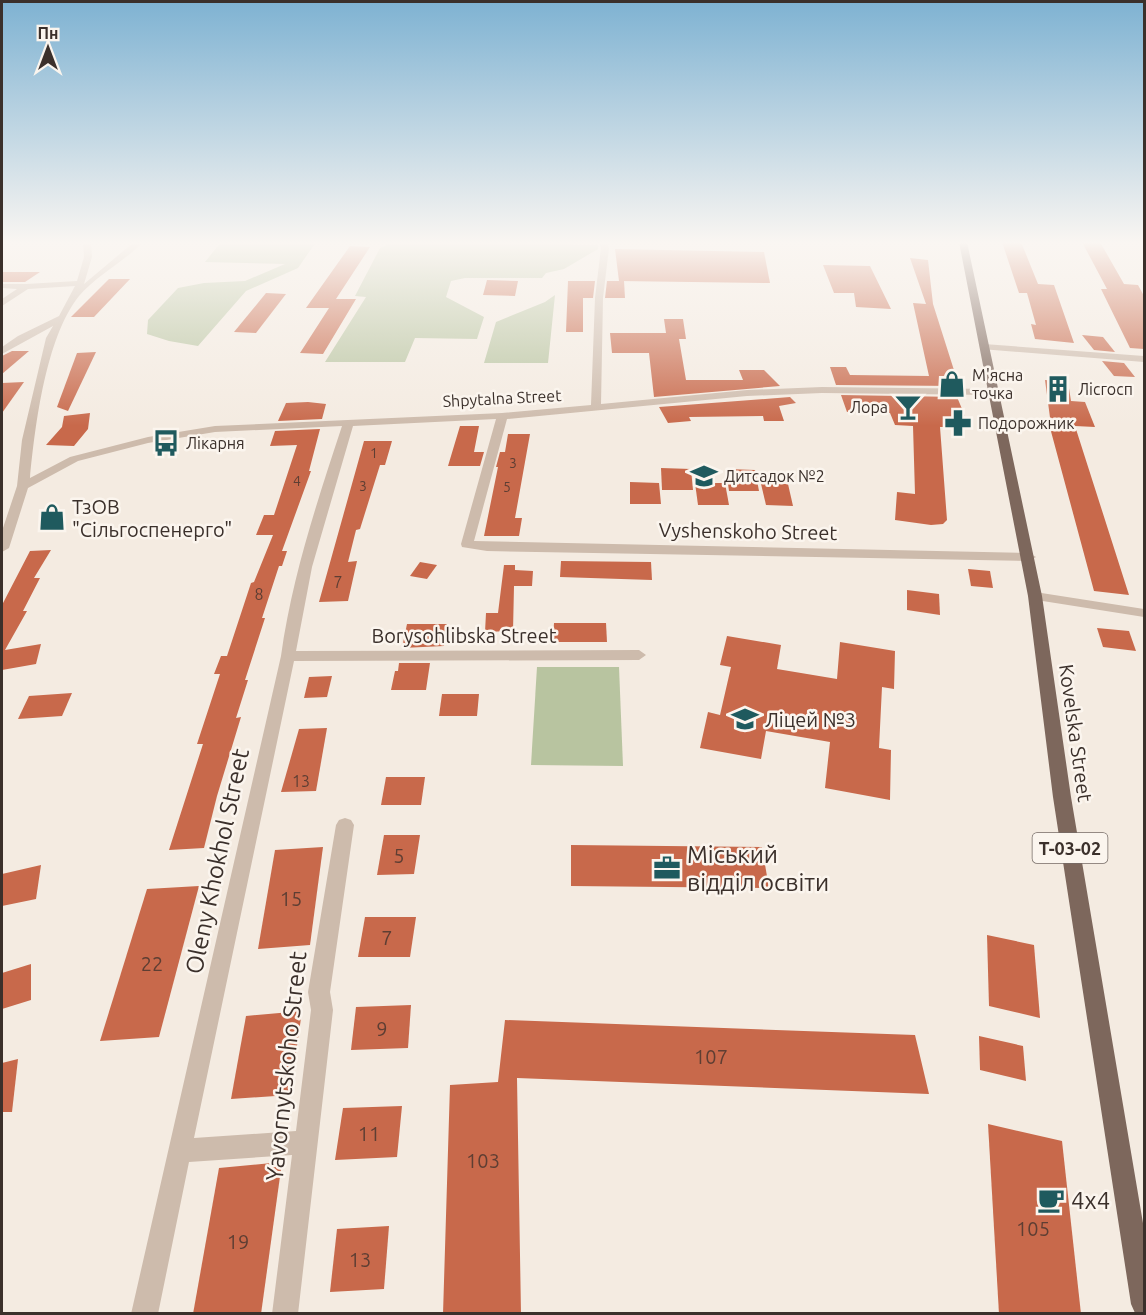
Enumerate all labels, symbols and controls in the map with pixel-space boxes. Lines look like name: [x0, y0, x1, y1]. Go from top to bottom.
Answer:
north arrow: [18, 18, 78, 78]
text: Пн: [38, 24, 58, 42]
place label: М'ясна точка: [972, 366, 1023, 402]
shop icon: М'ясна точка: [937, 369, 967, 399]
building icon: Лісгосп: [1043, 374, 1073, 404]
place label: Лісгосп: [1078, 380, 1133, 398]
street label: Shpytalna Street: [442, 386, 563, 410]
bar icon: Лора: [893, 392, 923, 422]
place label: Лора: [850, 398, 888, 416]
pharmacy icon: Подорожник: [943, 408, 973, 438]
place label: Подорожник: [978, 414, 1075, 432]
bus stop icon: Лікарня: [151, 428, 181, 458]
place label: Лікарня: [186, 434, 245, 452]
house number: 1: [370, 445, 378, 461]
house number: 3: [509, 455, 517, 471]
school or university icon: Дитсадок №2: [689, 461, 719, 491]
place label: Дитсадок №2: [724, 467, 825, 485]
house number: 4: [293, 473, 301, 489]
house number: 3: [359, 478, 367, 494]
house number: 5: [503, 479, 511, 495]
place label: ТзОВ "Сільгоспенерго": [72, 495, 232, 541]
shop icon: ТзОВ "Сільгоспенерго": [37, 502, 67, 532]
street label: Vyshenskoho Street: [659, 518, 838, 544]
house number: 7: [333, 573, 343, 591]
house number: 8: [254, 585, 264, 603]
street label: Borysohlibska Street: [371, 624, 557, 647]
street label: Kovelska Street: [1055, 663, 1097, 804]
school or university icon: Ліцей №3: [730, 704, 760, 734]
place label: Ліцей №3: [765, 708, 856, 731]
street label: Oleny Khokhol Street: [180, 745, 254, 976]
house number: 13: [292, 772, 310, 790]
road number: Т-03-02: [1032, 833, 1108, 863]
place label: Міський відділ освіти: [687, 841, 829, 896]
house number: 5: [393, 844, 405, 867]
office icon: Міський відділ освіти: [652, 853, 682, 883]
house number: 15: [280, 887, 302, 910]
house number: 7: [381, 926, 393, 949]
street label: Yavornytskoho Street: [260, 949, 312, 1182]
house number: 22: [141, 952, 163, 975]
house number: 9: [376, 1017, 388, 1040]
house number: 107: [694, 1045, 728, 1068]
house number: 11: [358, 1122, 380, 1145]
house number: 103: [466, 1149, 500, 1172]
cafe icon: 4x4: [1036, 1185, 1066, 1215]
place label: 4x4: [1071, 1187, 1110, 1214]
house number: 105: [1016, 1217, 1050, 1240]
house number: 19: [227, 1230, 249, 1253]
house number: 13: [349, 1248, 371, 1271]

